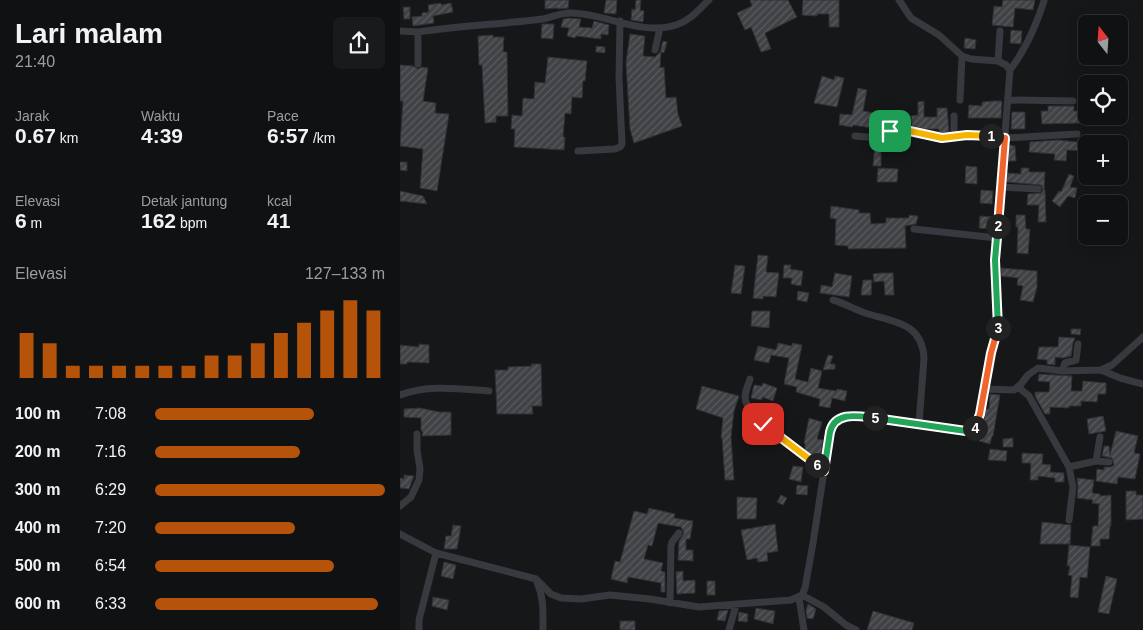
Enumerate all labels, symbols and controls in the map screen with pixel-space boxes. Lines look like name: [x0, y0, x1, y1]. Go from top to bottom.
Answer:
north arrow: [1078, 15, 1128, 65]
map controls: [1078, 15, 1128, 245]
button: share: [333, 17, 385, 69]
text: Lari malam: [15, 18, 163, 49]
text: 21:40: [15, 53, 55, 70]
button: locate: [1078, 75, 1128, 125]
text: Jarak: [15, 108, 49, 124]
text: Waktu: [141, 108, 180, 124]
text: Pace: [267, 108, 299, 124]
pin: [869, 110, 911, 152]
icon: arrive: [876, 117, 904, 145]
text: 0.67: [15, 124, 56, 147]
text: 4:39: [141, 124, 183, 147]
text: 6:57: [267, 124, 309, 147]
pin: 1: [978, 124, 1004, 148]
text: 1: [988, 128, 995, 144]
text: km: [56, 130, 78, 146]
text: /km: [309, 130, 335, 146]
button: +: [1078, 135, 1128, 185]
text: Elevasi: [15, 193, 60, 209]
text: Detak jantung: [141, 193, 227, 209]
text: kcal: [267, 193, 292, 209]
button: −: [1078, 195, 1128, 245]
text: 6: [15, 209, 27, 232]
text: 162: [141, 209, 176, 232]
text: 41: [267, 209, 290, 232]
pin: 2: [986, 214, 1010, 238]
text: m: [27, 215, 42, 231]
text: bpm: [176, 215, 207, 231]
text: 2: [995, 218, 1002, 234]
text: Elevasi: [15, 265, 67, 282]
text: 127–133 m: [305, 265, 385, 282]
pin: 3: [986, 316, 1010, 340]
text: 3: [995, 320, 1002, 336]
pin: [742, 403, 784, 445]
text: 100 m: [15, 405, 60, 422]
text: 7:08: [95, 405, 126, 422]
pin: 5: [862, 406, 888, 430]
icon: check: [749, 410, 777, 438]
text: 5: [872, 410, 879, 426]
pin: 4: [962, 416, 988, 440]
text: 4: [972, 420, 979, 436]
text: 200 m: [15, 443, 60, 460]
text: 7:16: [95, 443, 126, 460]
pin: 6: [804, 452, 830, 478]
text: 6: [814, 457, 821, 473]
text: 300 m: [15, 481, 60, 498]
text: 6:29: [95, 481, 126, 498]
text: 400 m: [15, 519, 60, 536]
text: 7:20: [95, 519, 126, 536]
text: 500 m: [15, 557, 60, 574]
text: 6:54: [95, 557, 126, 574]
text: 600 m: [15, 595, 60, 612]
text: 6:33: [95, 595, 126, 612]

